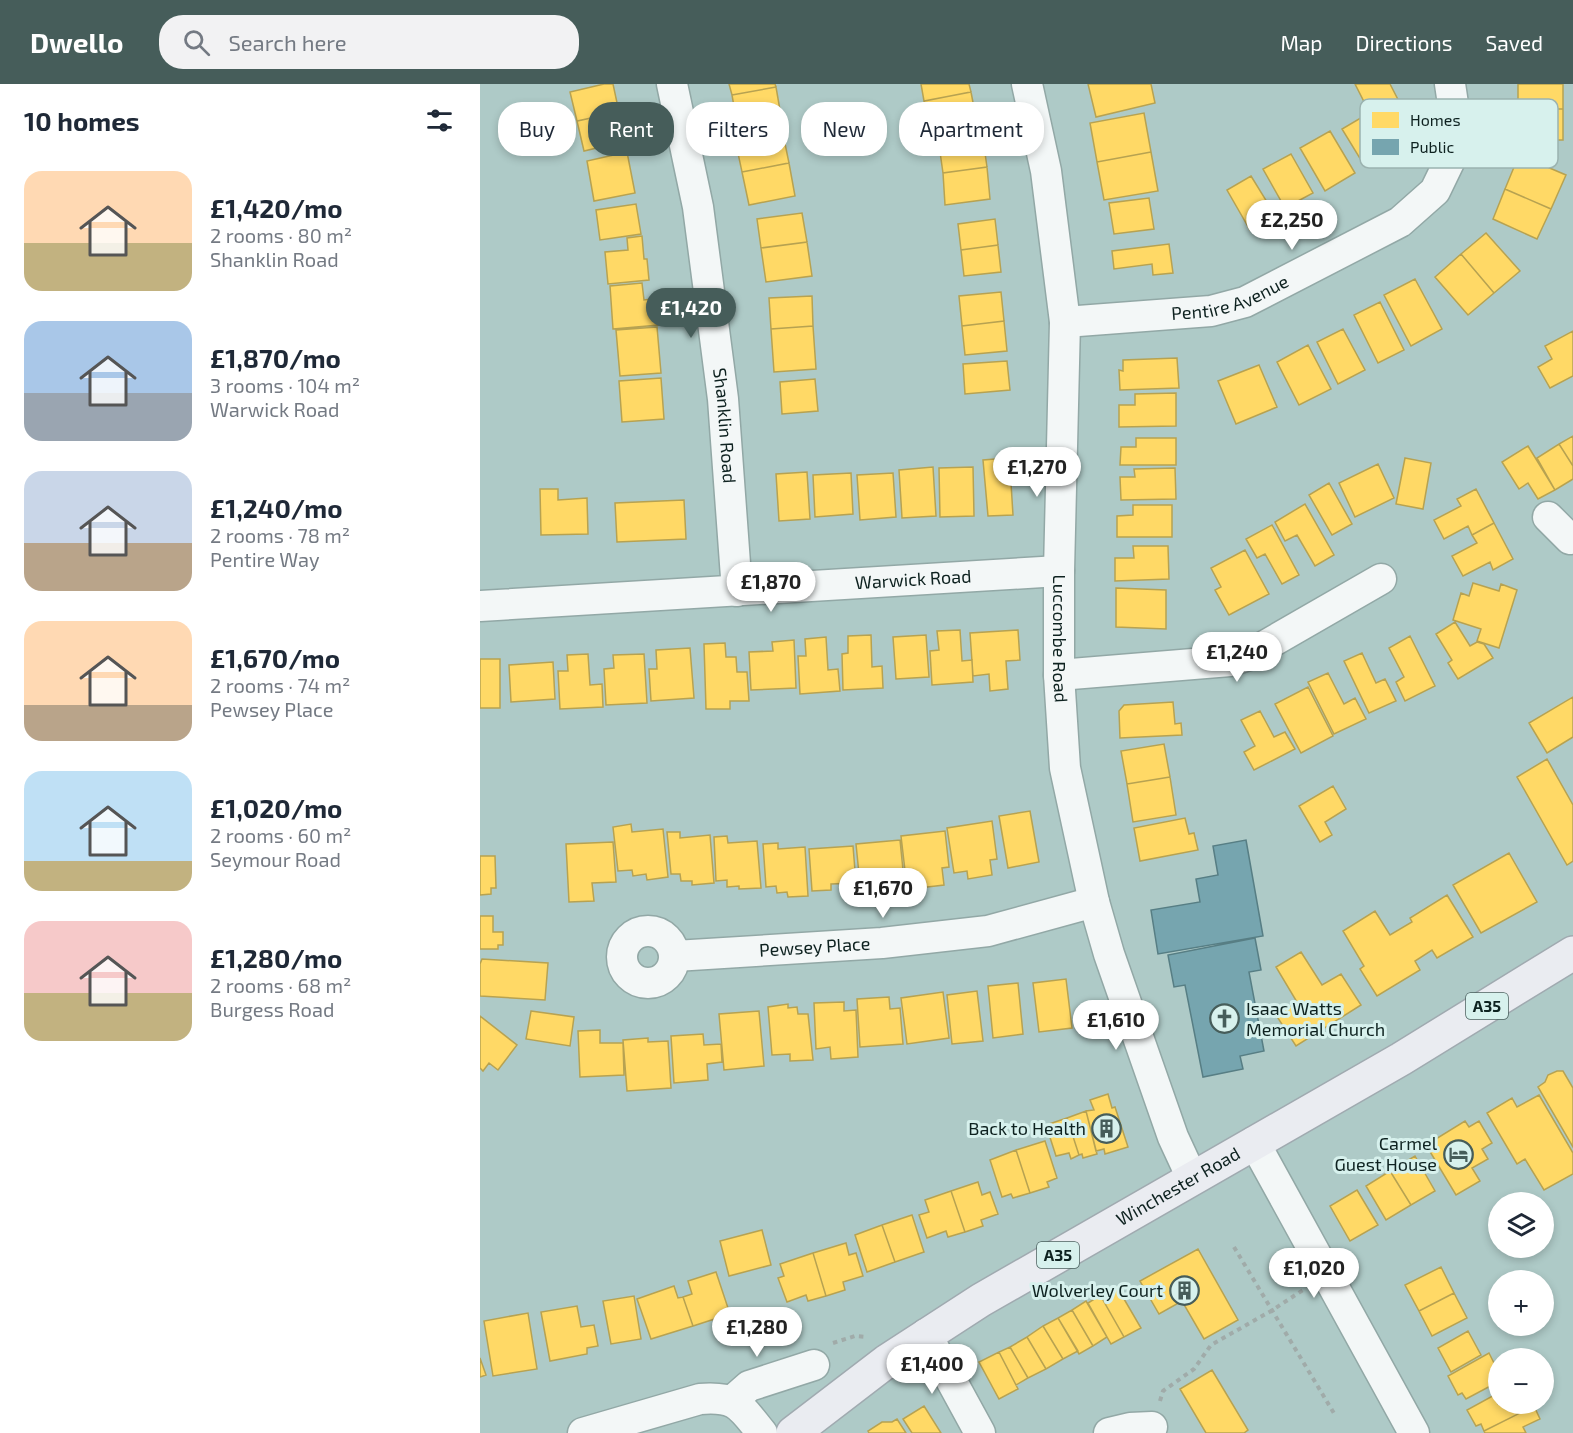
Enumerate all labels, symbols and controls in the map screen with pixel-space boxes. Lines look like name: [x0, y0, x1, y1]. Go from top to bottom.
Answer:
search box: [159, 15, 579, 69]
text: Dwello: [30, 25, 123, 59]
icon: search: [180, 26, 213, 59]
text: Search here: [228, 29, 347, 55]
text: Map: [1280, 30, 1323, 55]
text: Directions: [1356, 30, 1452, 55]
text: Saved: [1485, 30, 1543, 55]
legend: [1360, 99, 1558, 168]
chip: Buy: [498, 102, 576, 156]
chip: Rent: [588, 102, 674, 156]
chip: Filters: [686, 102, 789, 156]
chip: New: [801, 102, 887, 156]
chip: Apartment: [899, 102, 1044, 156]
icon: filters: [423, 104, 456, 137]
text: 10 homes: [24, 105, 140, 136]
text: Homes: [1410, 110, 1461, 129]
text: Public: [1410, 137, 1454, 156]
text: £1,420/mo: [210, 192, 343, 223]
icon: home: [72, 195, 144, 267]
pin: £2,250: [1243, 200, 1341, 251]
text: £2,250: [1260, 207, 1324, 231]
text: 2 rooms · 80 m²: [210, 223, 352, 247]
text: Shanklin Road: [210, 247, 339, 271]
street label: Pentire Avenue: [1171, 269, 1292, 324]
pin: £1,420: [642, 288, 740, 339]
text: £1,420: [660, 295, 722, 319]
text: £1,870/mo: [210, 342, 341, 373]
icon: home: [72, 345, 144, 417]
street label: Shanklin Road: [709, 366, 741, 484]
text: 3 rooms · 104 m²: [210, 373, 360, 397]
text: Warwick Road: [210, 397, 339, 421]
pin: £1,270: [988, 447, 1086, 498]
text: £1,270: [1007, 454, 1067, 478]
text: £1,240/mo: [210, 492, 343, 523]
icon: home: [72, 495, 144, 567]
text: 2 rooms · 78 m²: [210, 523, 350, 547]
text: Pentire Way: [210, 547, 320, 571]
pin: £1,870: [722, 562, 820, 613]
street label: Warwick Road: [854, 564, 972, 593]
text: £1,870: [741, 569, 801, 593]
street label: Luccombe Road: [1049, 575, 1073, 703]
pin: £1,240: [1188, 632, 1286, 683]
text: £1,240: [1206, 639, 1268, 663]
text: £1,670/mo: [210, 642, 340, 673]
icon: home: [72, 645, 144, 717]
text: 2 rooms · 74 m²: [210, 673, 350, 697]
text: Pewsey Place: [210, 697, 333, 721]
text: £1,020/mo: [210, 792, 342, 823]
icon: home: [72, 795, 144, 867]
text: 2 rooms · 60 m²: [210, 823, 351, 847]
text: Seymour Road: [210, 847, 341, 871]
pin: £1,670: [834, 868, 932, 919]
text: £1,670: [853, 875, 913, 899]
street label: Pewsey Place: [758, 932, 871, 961]
text: £1,280/mo: [210, 942, 342, 973]
icon: home: [72, 945, 144, 1017]
text: 2 rooms · 68 m²: [210, 973, 351, 997]
road number: A35: [1466, 993, 1508, 1019]
text: Burgess Road: [210, 997, 334, 1021]
place label: Isaac Watts Memorial Church: [1246, 997, 1385, 1040]
pin: £1,610: [1067, 1000, 1165, 1051]
church icon: Isaac Watts Memorial Church: [1209, 1003, 1241, 1035]
text: £1,610: [1087, 1007, 1145, 1031]
building icon: Back to Health: [1091, 1113, 1123, 1145]
place label: Back to Health: [968, 1117, 1086, 1139]
place label: Carmel Guest House: [1334, 1132, 1438, 1175]
hotel icon: Carmel Guest House: [1442, 1138, 1474, 1170]
street label: Winchester Road: [1112, 1142, 1244, 1230]
map controls: [1488, 1192, 1554, 1414]
button: layers: [1488, 1192, 1554, 1258]
road number: A35: [1037, 1242, 1079, 1268]
pin: £1,020: [1265, 1248, 1363, 1299]
text: £1,020: [1283, 1255, 1345, 1279]
button: +: [1488, 1270, 1554, 1336]
building icon: Wolverley Court: [1168, 1275, 1200, 1307]
place label: Wolverley Court: [1032, 1279, 1163, 1301]
pin: £1,280: [708, 1307, 806, 1358]
text: £1,280: [726, 1314, 788, 1338]
pin: £1,400: [883, 1344, 981, 1395]
button: −: [1488, 1348, 1554, 1414]
text: £1,400: [900, 1351, 964, 1375]

